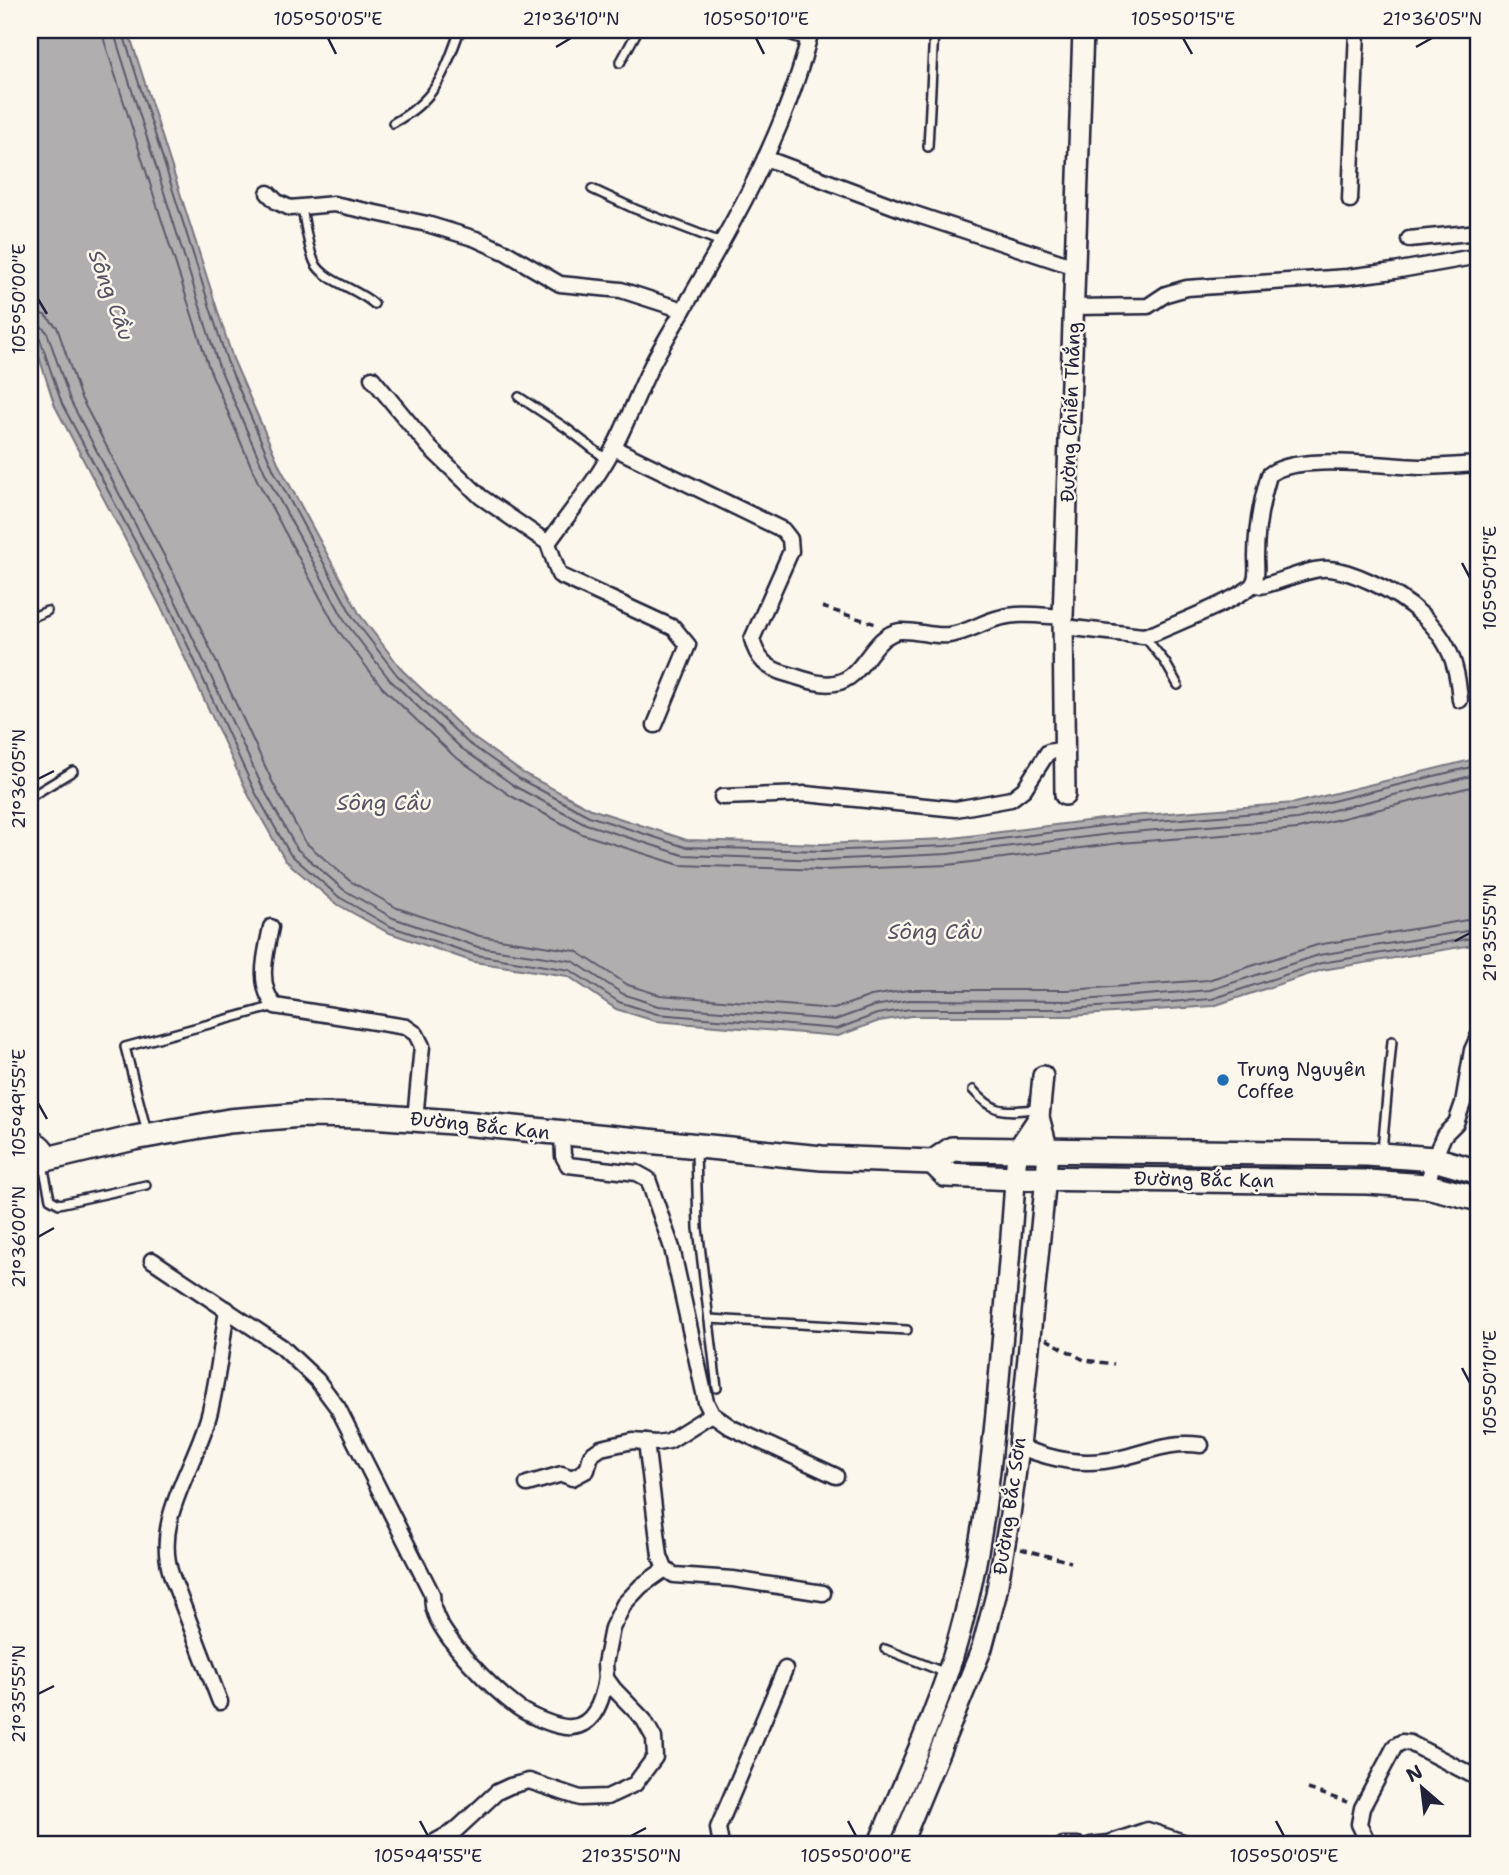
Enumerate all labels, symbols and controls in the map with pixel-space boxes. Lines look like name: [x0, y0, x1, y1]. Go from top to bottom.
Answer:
text: 105°50'05"E: [273, 7, 383, 31]
text: 21°36'10"N: [522, 7, 620, 31]
text: 105°50'10"E: [703, 7, 809, 31]
text: 105°50'15"E: [1131, 7, 1235, 31]
text: 21°36'05"N: [1382, 7, 1482, 31]
text: 105°50'00"E: [7, 243, 31, 355]
water label: Sông Cầu: [82, 246, 140, 344]
street label: Đường Chiến Thắng: [1055, 321, 1086, 503]
text: 105°50'15"E: [1478, 526, 1502, 630]
text: 21°36'05"N: [7, 729, 31, 829]
water label: Sông Cầu: [337, 789, 431, 817]
text: 21°35'55"N: [1478, 884, 1502, 982]
water label: Sông Cầu: [888, 918, 982, 946]
text: 105°49'55"E: [7, 1049, 31, 1157]
place label: Trung Nguyên Coffee: [1237, 1057, 1366, 1104]
marker: Trung Nguyên Coffee: [1215, 1072, 1231, 1088]
street label: Đường Bắc Kạn: [409, 1106, 551, 1145]
street label: Đường Bắc Kạn: [1134, 1166, 1274, 1193]
text: 21°36'00"N: [7, 1186, 31, 1288]
text: 105°50'10"E: [1478, 1330, 1502, 1436]
street label: Đường Bắc Sơn: [987, 1436, 1032, 1577]
text: 21°35'55"N: [7, 1645, 31, 1743]
north arrow: [1386, 1752, 1456, 1822]
text: N: [1402, 1759, 1427, 1788]
text: 105°49'55"E: [374, 1844, 482, 1868]
text: 21°35'50"N: [581, 1844, 681, 1868]
text: 105°50'00"E: [800, 1844, 912, 1868]
text: 105°50'05"E: [1229, 1844, 1339, 1868]

